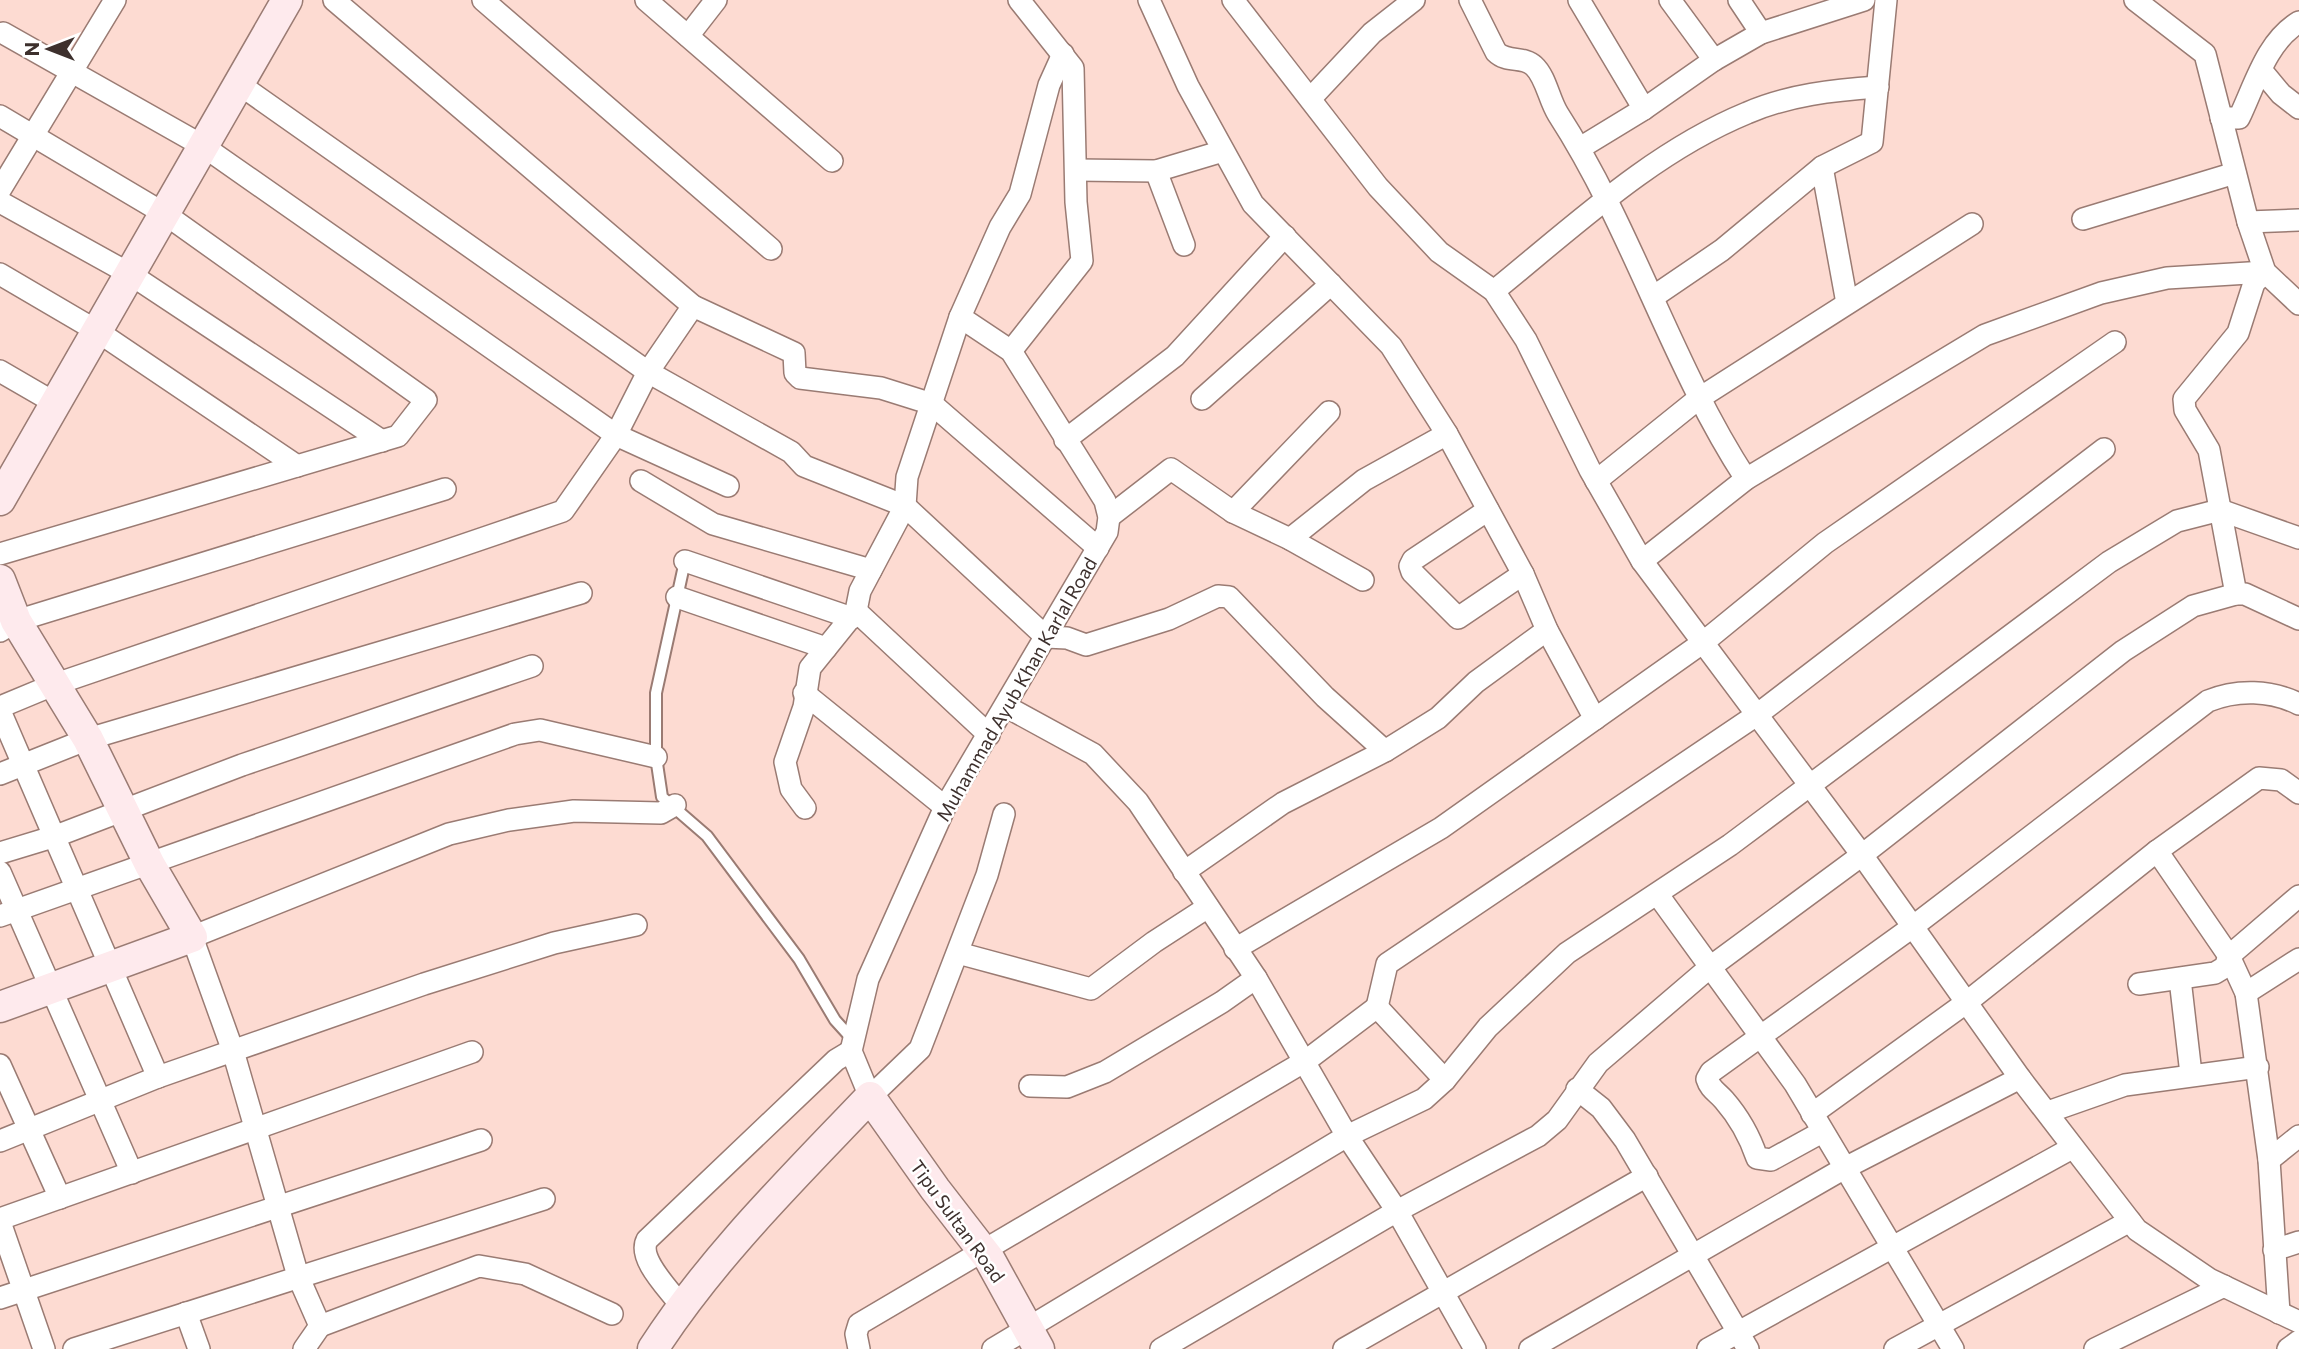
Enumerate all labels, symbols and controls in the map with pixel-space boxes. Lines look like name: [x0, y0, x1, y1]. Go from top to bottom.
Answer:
north arrow: [14, 14, 84, 84]
text: N: [20, 42, 43, 56]
street label: Muhammad Ayub Khan Karlal Road: [931, 553, 1101, 825]
street label: Tipu Sultan Road: [906, 1155, 1010, 1287]

